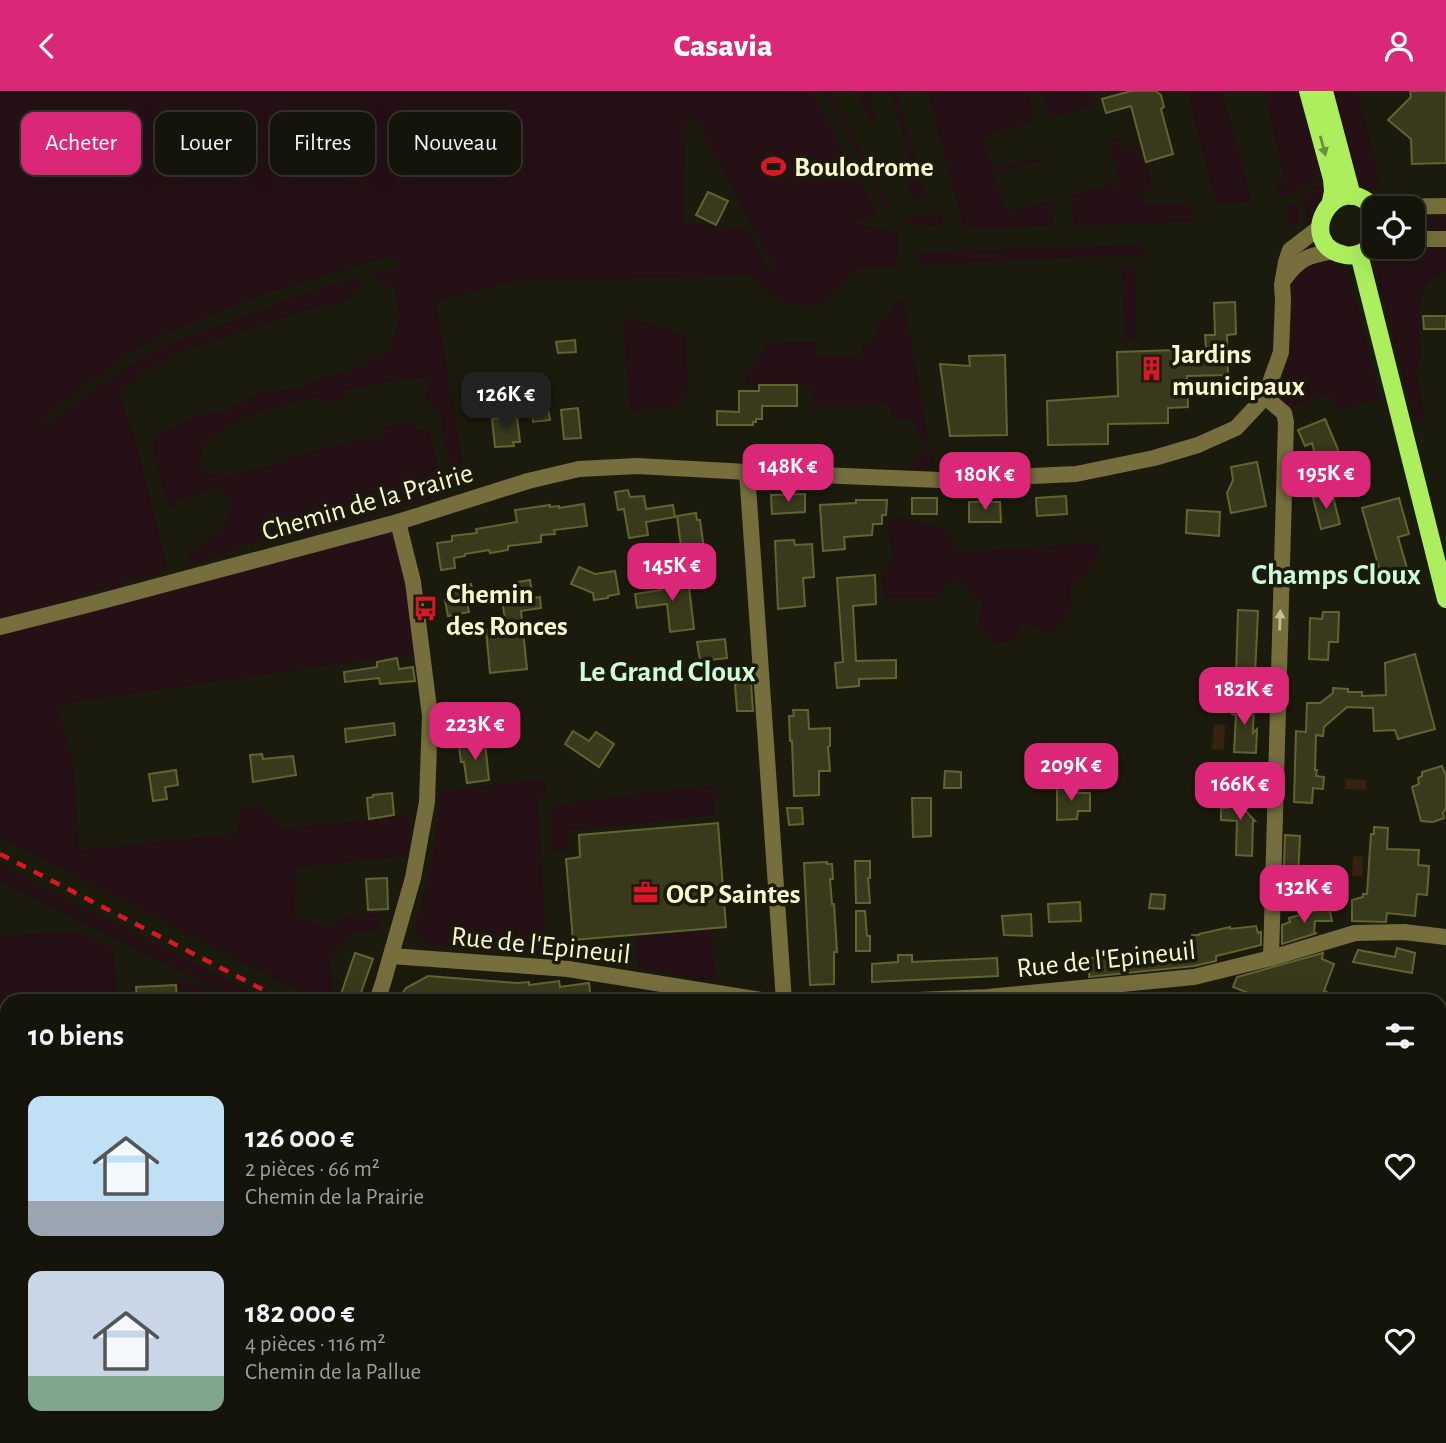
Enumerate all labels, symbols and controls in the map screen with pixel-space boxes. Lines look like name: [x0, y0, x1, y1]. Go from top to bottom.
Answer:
icon: back: [28, 27, 66, 65]
icon: person: [1380, 27, 1418, 65]
text: Casavia: [673, 30, 773, 62]
chip: Acheter: [21, 112, 141, 175]
chip: Louer: [155, 112, 256, 175]
chip: Filtres: [270, 112, 375, 175]
chip: Nouveau: [389, 112, 521, 175]
one-way arrow: [1318, 135, 1329, 157]
sports icon: Boulodrome: [760, 152, 788, 180]
place label: Boulodrome: [794, 154, 934, 182]
map controls: [1362, 196, 1425, 259]
button: locate: [1362, 196, 1425, 259]
place label: Jardins municipaux: [1172, 341, 1305, 401]
building icon: Jardins municipaux: [1138, 355, 1166, 383]
pin: 126K €: [449, 373, 563, 432]
text: 126K €: [477, 383, 535, 406]
pin: 148K €: [731, 445, 845, 504]
pin: 195K €: [1269, 451, 1383, 511]
pin: 180K €: [928, 453, 1042, 512]
text: 148K €: [759, 455, 817, 478]
street label: Chemin de la Prairie: [259, 459, 476, 546]
text: 195K €: [1298, 462, 1354, 485]
text: 180K €: [955, 463, 1015, 486]
pin: 145K €: [615, 543, 729, 603]
text: 145K €: [643, 554, 701, 577]
district label: Champs Cloux: [1251, 560, 1421, 590]
place label: Chemin des Ronces: [446, 581, 568, 641]
bus stop icon: Chemin des Ronces: [412, 595, 440, 623]
one-way arrow: [1275, 609, 1286, 631]
district label: Le Grand Cloux: [578, 657, 756, 687]
pin: 182K €: [1187, 667, 1301, 727]
text: 182K €: [1215, 678, 1273, 701]
pin: 223K €: [418, 703, 532, 762]
text: 223K €: [445, 713, 505, 736]
pin: 209K €: [1014, 743, 1128, 803]
text: 209K €: [1040, 754, 1102, 777]
pin: 166K €: [1183, 763, 1297, 822]
text: 166K €: [1211, 773, 1269, 796]
pin: 132K €: [1247, 865, 1361, 925]
text: 132K €: [1276, 876, 1332, 899]
office icon: OCP Saintes: [632, 879, 660, 907]
place label: OCP Saintes: [666, 881, 801, 909]
street label: Rue de l'Epineuil: [450, 923, 632, 969]
street label: Rue de l'Epineuil: [1015, 937, 1197, 983]
icon: filters: [1381, 1017, 1419, 1055]
text: 10 biens: [28, 1021, 124, 1051]
text: 126 000 €: [245, 1123, 354, 1153]
icon: home: [84, 1124, 168, 1208]
icon: heart: [1381, 1147, 1419, 1185]
text: 2 pièces · 66 m²: [245, 1158, 380, 1181]
text: Chemin de la Prairie: [245, 1186, 424, 1209]
text: 182 000 €: [245, 1298, 355, 1328]
icon: home: [84, 1299, 168, 1383]
icon: heart: [1381, 1322, 1419, 1360]
text: 4 pièces · 116 m²: [245, 1333, 385, 1356]
text: Chemin de la Pallue: [245, 1361, 421, 1384]

